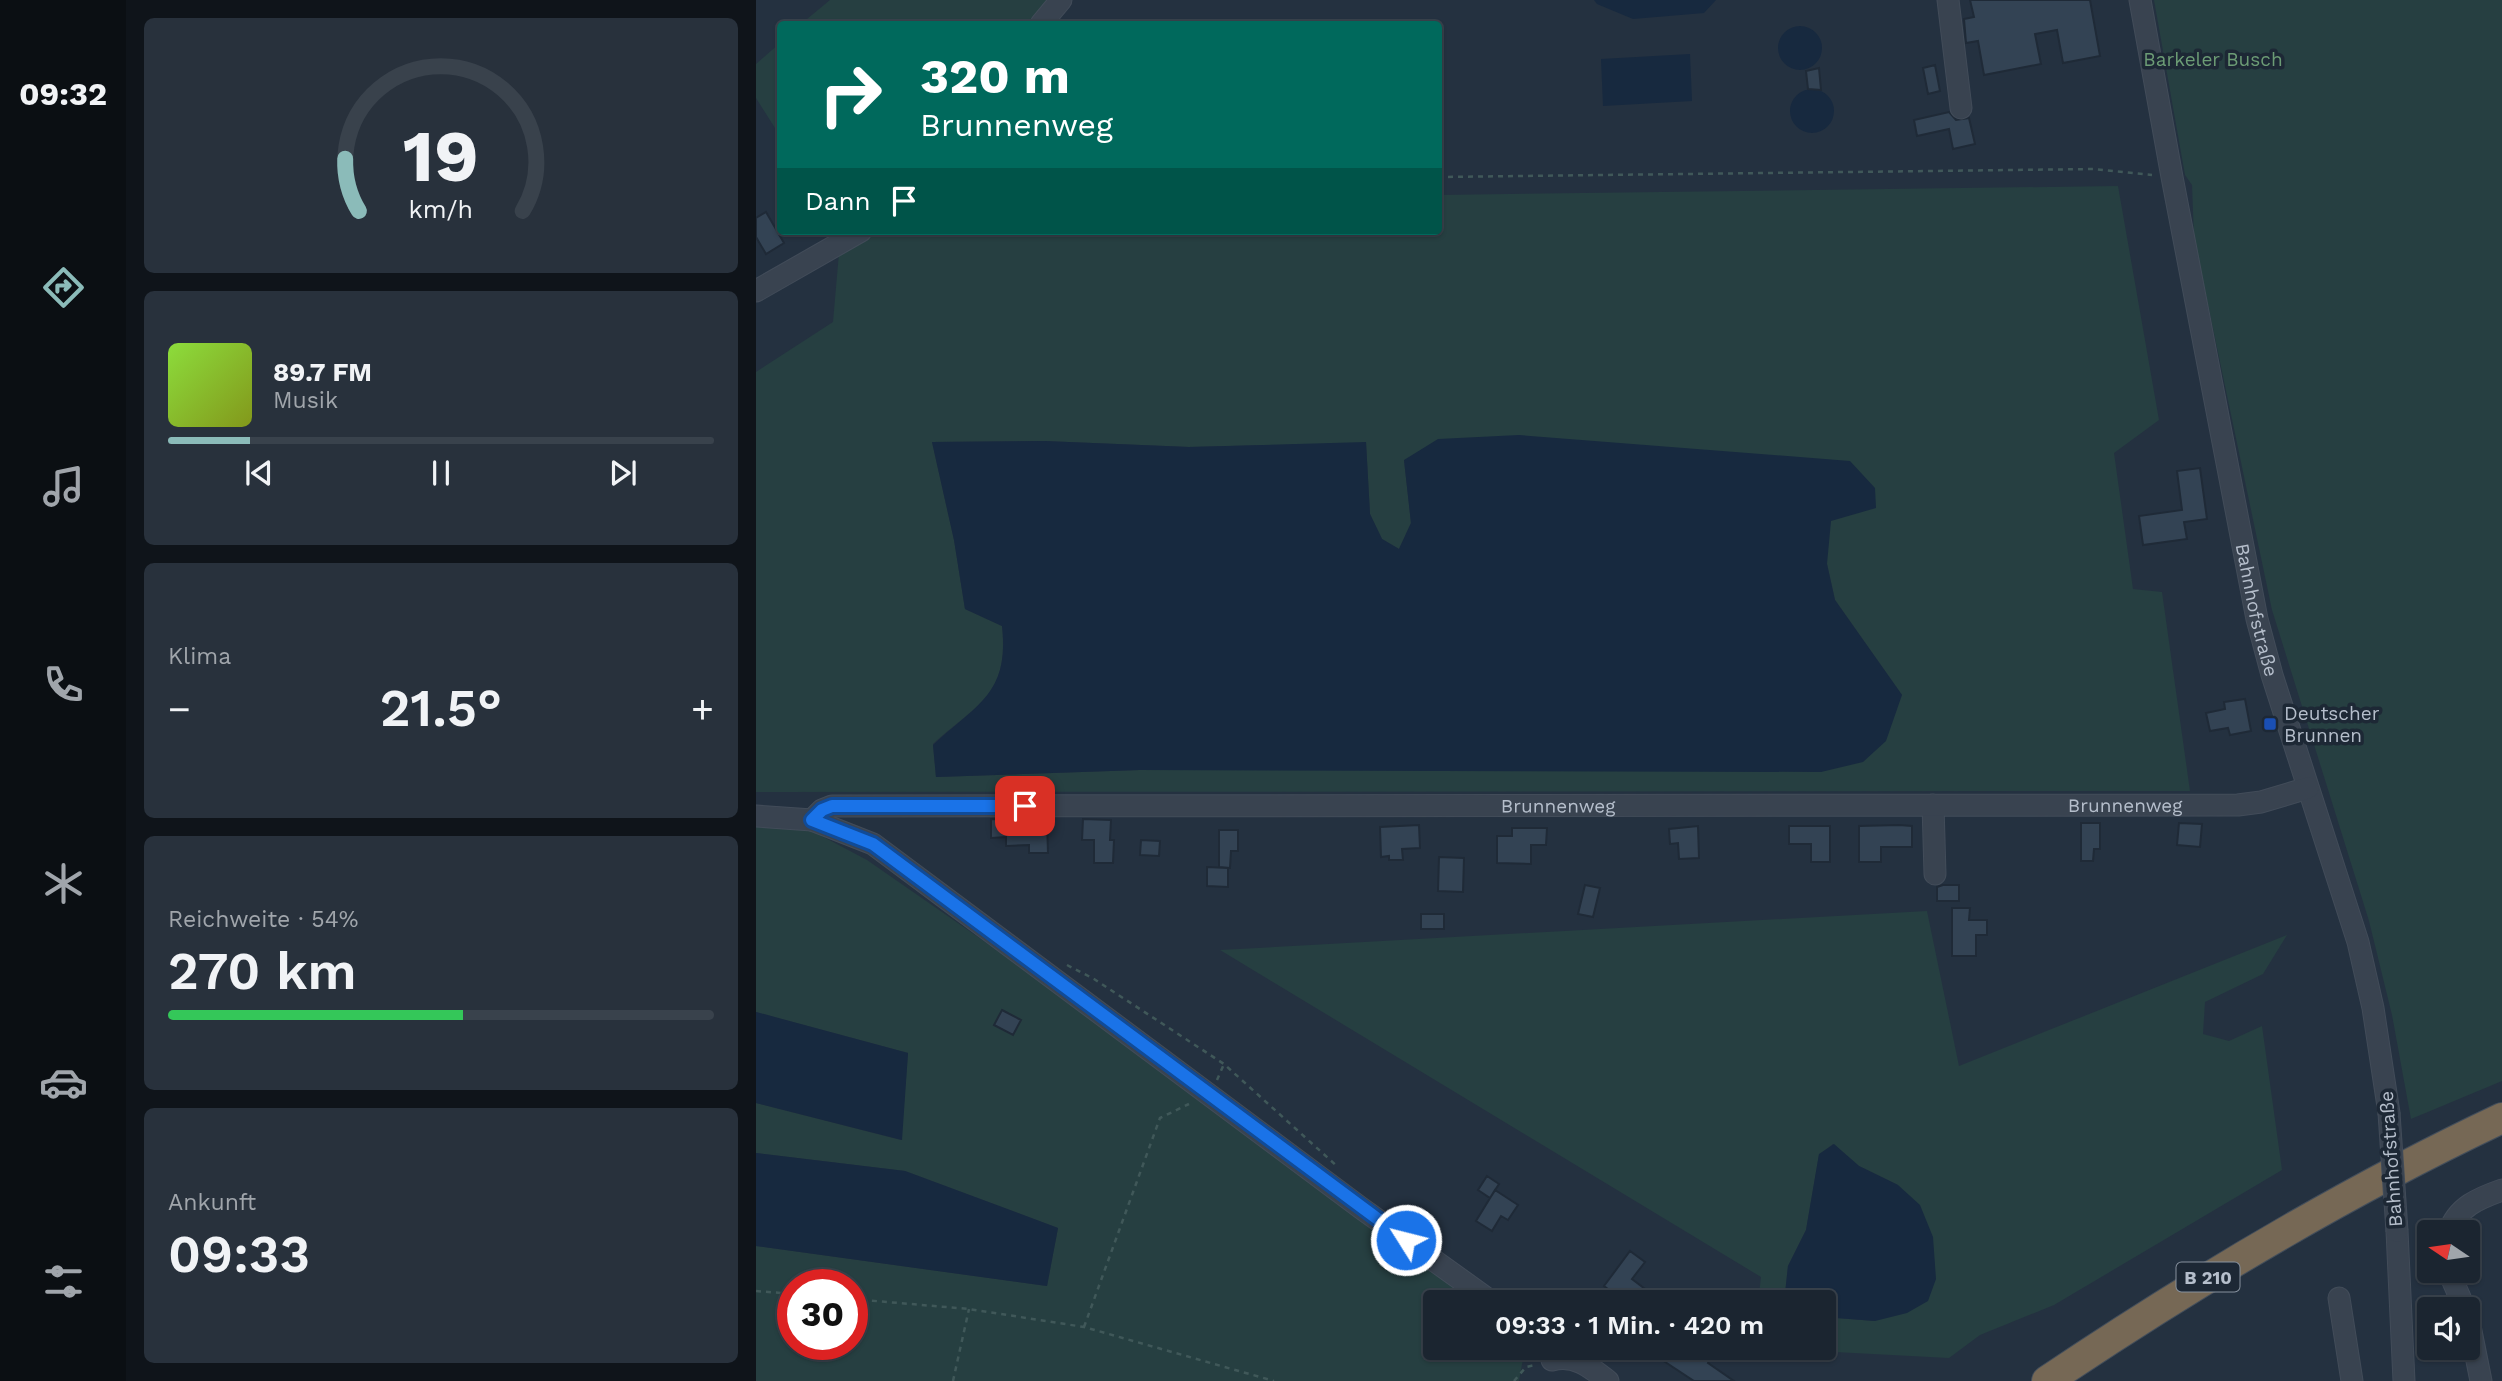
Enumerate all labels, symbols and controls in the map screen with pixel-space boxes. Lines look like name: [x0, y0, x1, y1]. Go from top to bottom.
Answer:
text: 320 m: [920, 47, 1070, 105]
park label: Barkeler Busch: [2143, 48, 2283, 71]
icon: right: [805, 49, 896, 140]
text: 09:32: [19, 75, 107, 113]
text: Brunnenweg: [920, 106, 1113, 144]
text: 19: [403, 114, 479, 200]
icon: arrive: [885, 182, 923, 220]
text: Dann: [805, 186, 871, 216]
text: km/h: [409, 195, 473, 224]
icon: directions: [39, 263, 88, 312]
text: 89.7 FM: [273, 357, 372, 387]
text: Musik: [273, 387, 338, 414]
icon: previous: [240, 454, 278, 492]
icon: pause: [422, 454, 460, 492]
icon: next: [604, 454, 642, 492]
icon: music: [39, 462, 88, 511]
street label: Bahnhofstraße: [2231, 541, 2283, 679]
text: Klima: [168, 643, 231, 670]
icon: phone: [39, 660, 88, 709]
text: 21.5°: [380, 678, 502, 739]
text: −: [168, 687, 191, 731]
text: +: [691, 687, 714, 731]
place label: Deutscher Brunnen: [2284, 702, 2380, 747]
marker: Deutscher Brunnen: [2262, 716, 2278, 732]
pin: [995, 776, 1055, 836]
icon: arrive: [1006, 787, 1044, 825]
street label: Brunnenweg: [1501, 794, 1616, 817]
street label: Brunnenweg: [2068, 794, 2183, 817]
icon: climate: [39, 859, 88, 908]
text: Reichweite · 54%: [168, 906, 358, 933]
text: 270 km: [168, 941, 357, 1002]
icon: car: [39, 1058, 88, 1107]
street label: Bahnhofstraße: [2375, 1090, 2407, 1228]
text: Ankunft: [168, 1189, 256, 1216]
position arrow: [1369, 1203, 1443, 1277]
north arrow: [2417, 1220, 2480, 1283]
map controls: [2417, 1220, 2480, 1360]
text: 09:33: [168, 1224, 310, 1285]
icon: filters: [39, 1257, 88, 1306]
road number: B 210: [2176, 1262, 2240, 1292]
speed limit sign: 30: [777, 1269, 868, 1360]
button: sound: [2417, 1297, 2480, 1360]
text: 09:33 · 1 Min. · 420 m: [1495, 1310, 1764, 1340]

